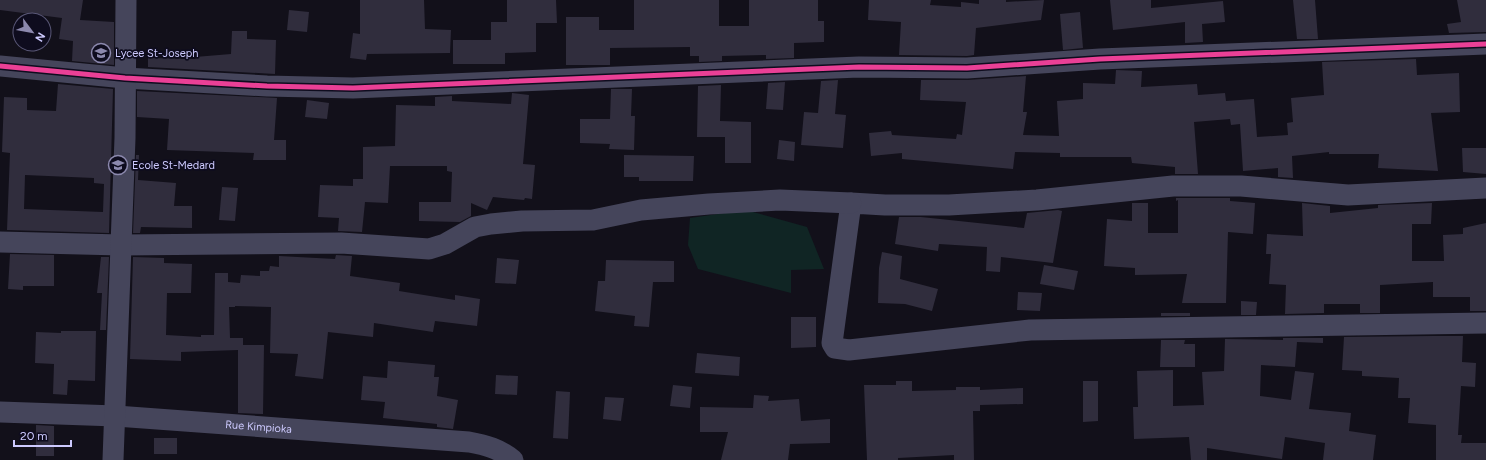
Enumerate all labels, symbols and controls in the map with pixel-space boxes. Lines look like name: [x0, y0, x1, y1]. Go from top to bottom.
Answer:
north arrow: [12, 12, 52, 52]
text: N: [32, 30, 48, 44]
school or university icon: Lycee St-Joseph: [90, 42, 112, 64]
place label: Lycee St-Joseph: [115, 47, 198, 60]
school or university icon: Ecole St-Medard: [107, 154, 129, 176]
place label: Ecole St-Medard: [132, 159, 215, 172]
street label: Rue Kimpioka: [225, 418, 292, 435]
scale bar: [14, 422, 71, 448]
text: 20 m: [20, 429, 48, 443]

